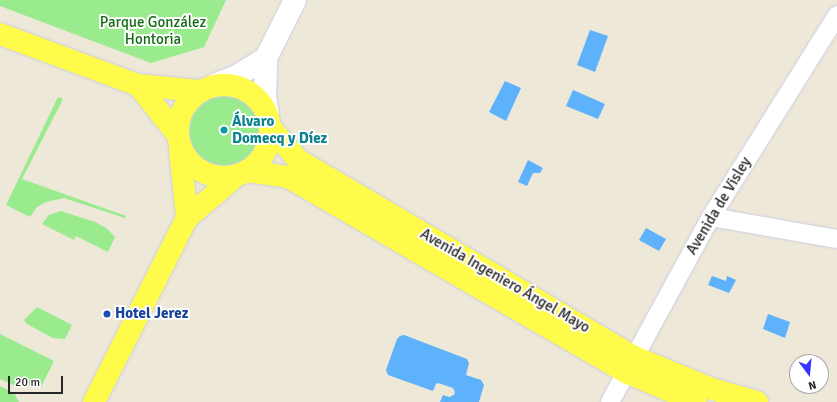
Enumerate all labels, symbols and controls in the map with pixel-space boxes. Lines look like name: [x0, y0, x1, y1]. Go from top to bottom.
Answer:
park label: Parque González Hontoria: [100, 13, 206, 48]
place label: Álvaro Domecq y Díez: [232, 112, 327, 147]
marker: Álvaro Domecq y Díez: [219, 125, 229, 135]
street label: Avenida de Visley: [683, 154, 755, 258]
street label: Avenida Ingeniero Ángel Mayo: [417, 225, 593, 337]
place label: Hotel Jerez: [115, 305, 188, 323]
marker: Hotel Jerez: [102, 309, 112, 319]
north arrow: [789, 354, 829, 394]
scale bar: [10, 368, 65, 394]
text: 20 m: [15, 375, 40, 390]
text: N: [807, 378, 818, 392]

